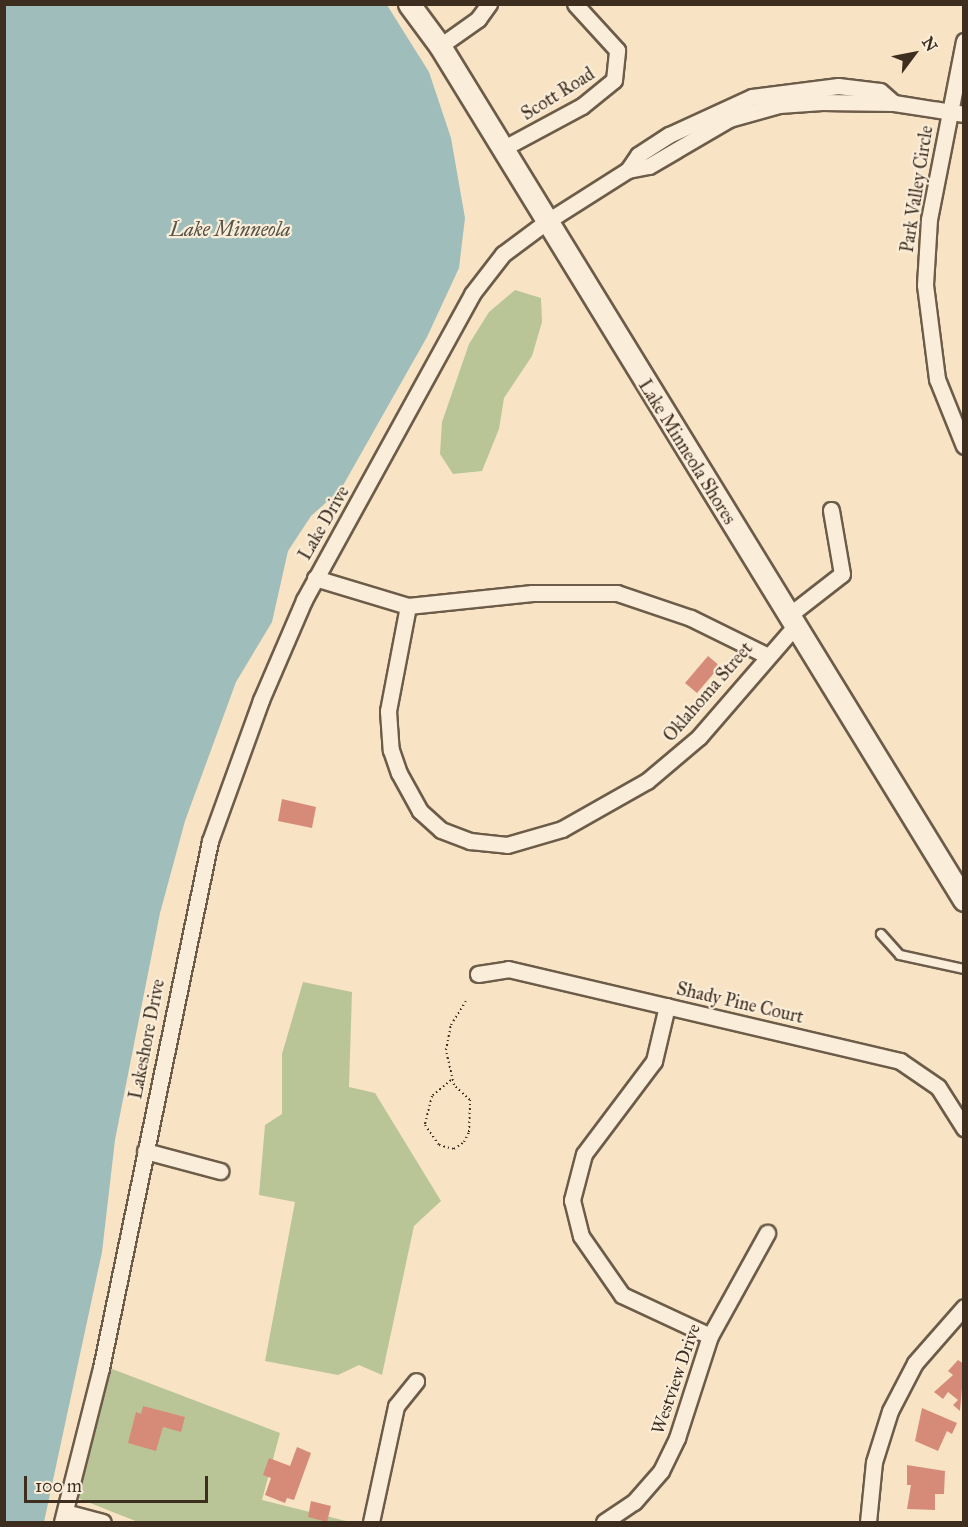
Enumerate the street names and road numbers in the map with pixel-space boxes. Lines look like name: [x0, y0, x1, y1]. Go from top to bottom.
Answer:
street label: Scott Road: [517, 63, 599, 125]
street label: Park Valley Circle: [896, 124, 938, 254]
street label: Lake Minneola Shores: [634, 376, 740, 528]
street label: Lake Drive: [294, 482, 354, 564]
street label: Oklahoma Street: [659, 638, 757, 746]
street label: Lakeshore Drive: [125, 977, 169, 1101]
street label: Shady Pine Court: [674, 978, 806, 1028]
street label: Westview Drive: [647, 1321, 705, 1437]

